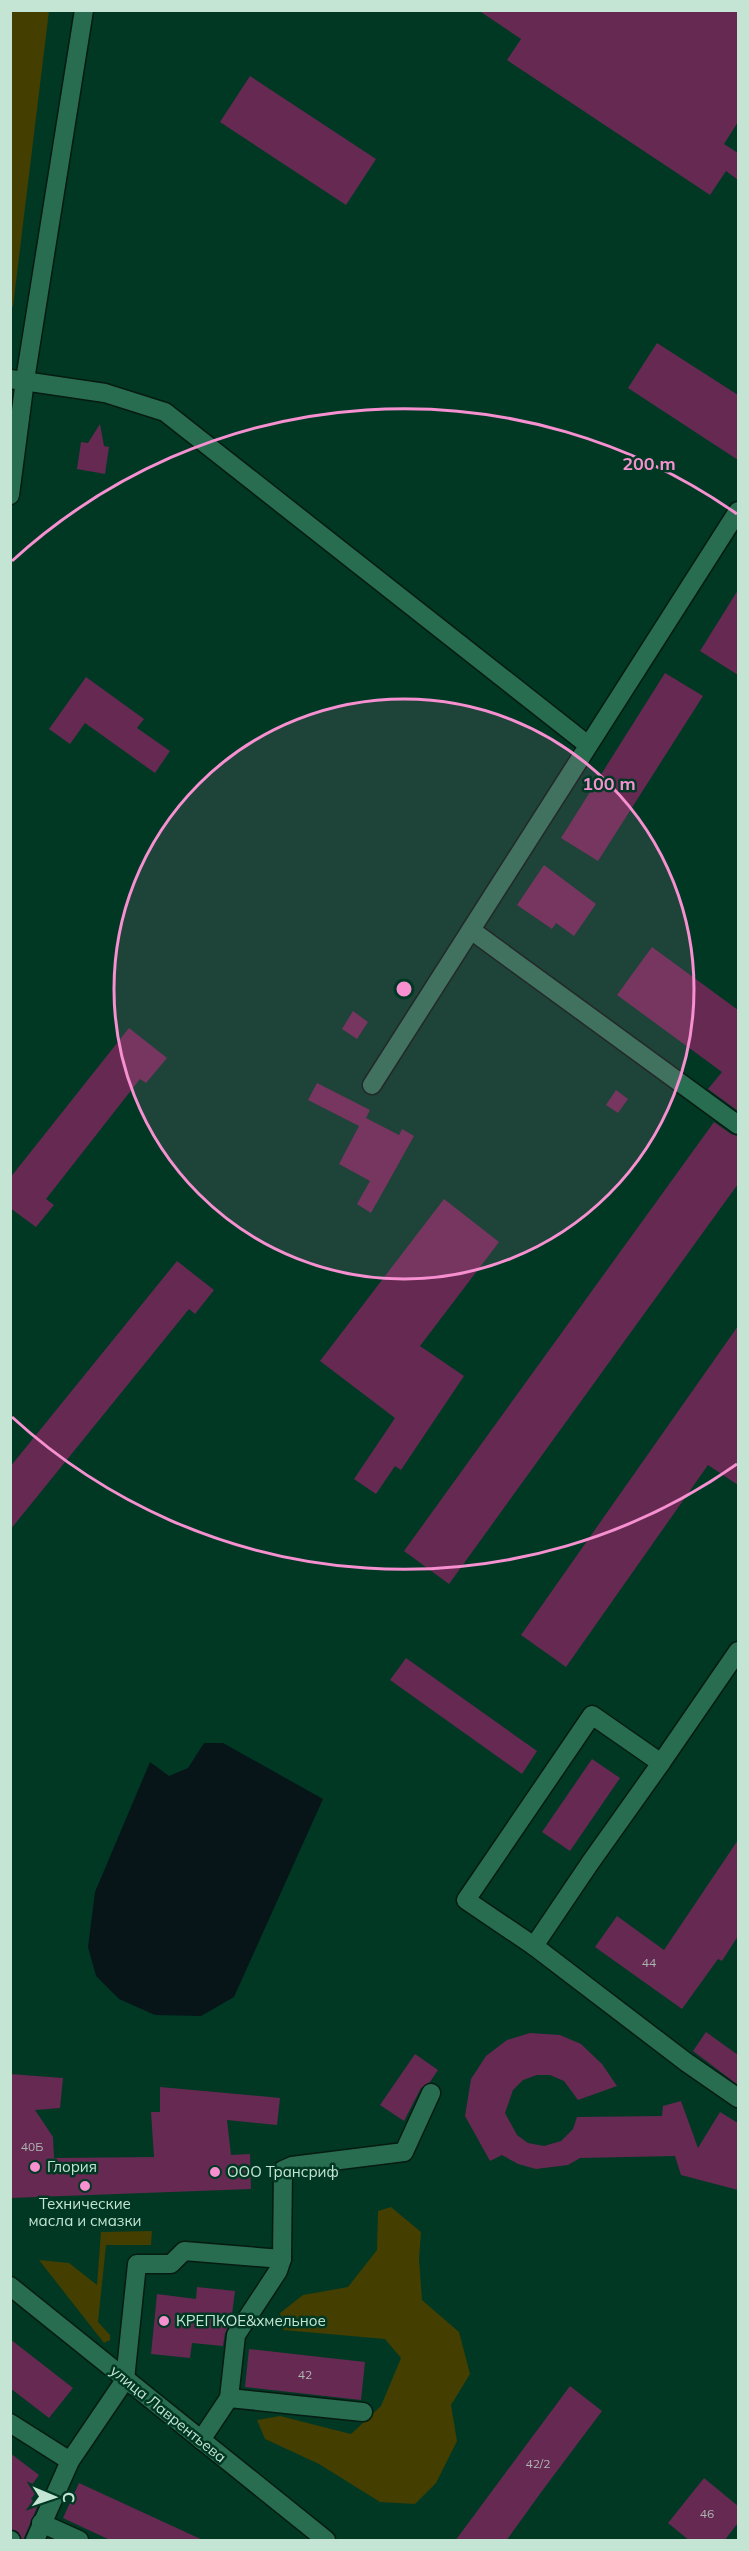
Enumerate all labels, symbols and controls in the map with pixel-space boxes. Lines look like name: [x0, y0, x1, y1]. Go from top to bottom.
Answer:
text: 200 m: [622, 452, 676, 475]
text: 100 m: [582, 772, 636, 795]
centre of rings: [394, 979, 414, 999]
house number: 44: [642, 1955, 656, 1970]
house number: 40Б: [21, 2139, 43, 2154]
place label: Глория: [47, 2157, 97, 2176]
marker: Глория: [28, 2160, 42, 2174]
place label: ООО Трансриф: [227, 2162, 339, 2181]
marker: ООО Трансриф: [208, 2165, 222, 2179]
marker: Технические масла и смазки: [78, 2179, 92, 2193]
place label: Технические масла и смазки: [29, 2194, 141, 2230]
place label: КРЕПКОЕ&хмельное: [176, 2311, 326, 2330]
marker: КРЕПКОЕ&хмельное: [157, 2314, 171, 2328]
street label: улица Лаврентьева: [106, 2361, 230, 2466]
house number: 42: [298, 2367, 312, 2382]
house number: 42/2: [525, 2456, 551, 2471]
north arrow: [24, 2467, 84, 2527]
text: С: [59, 2492, 79, 2503]
house number: 46: [700, 2506, 714, 2521]

